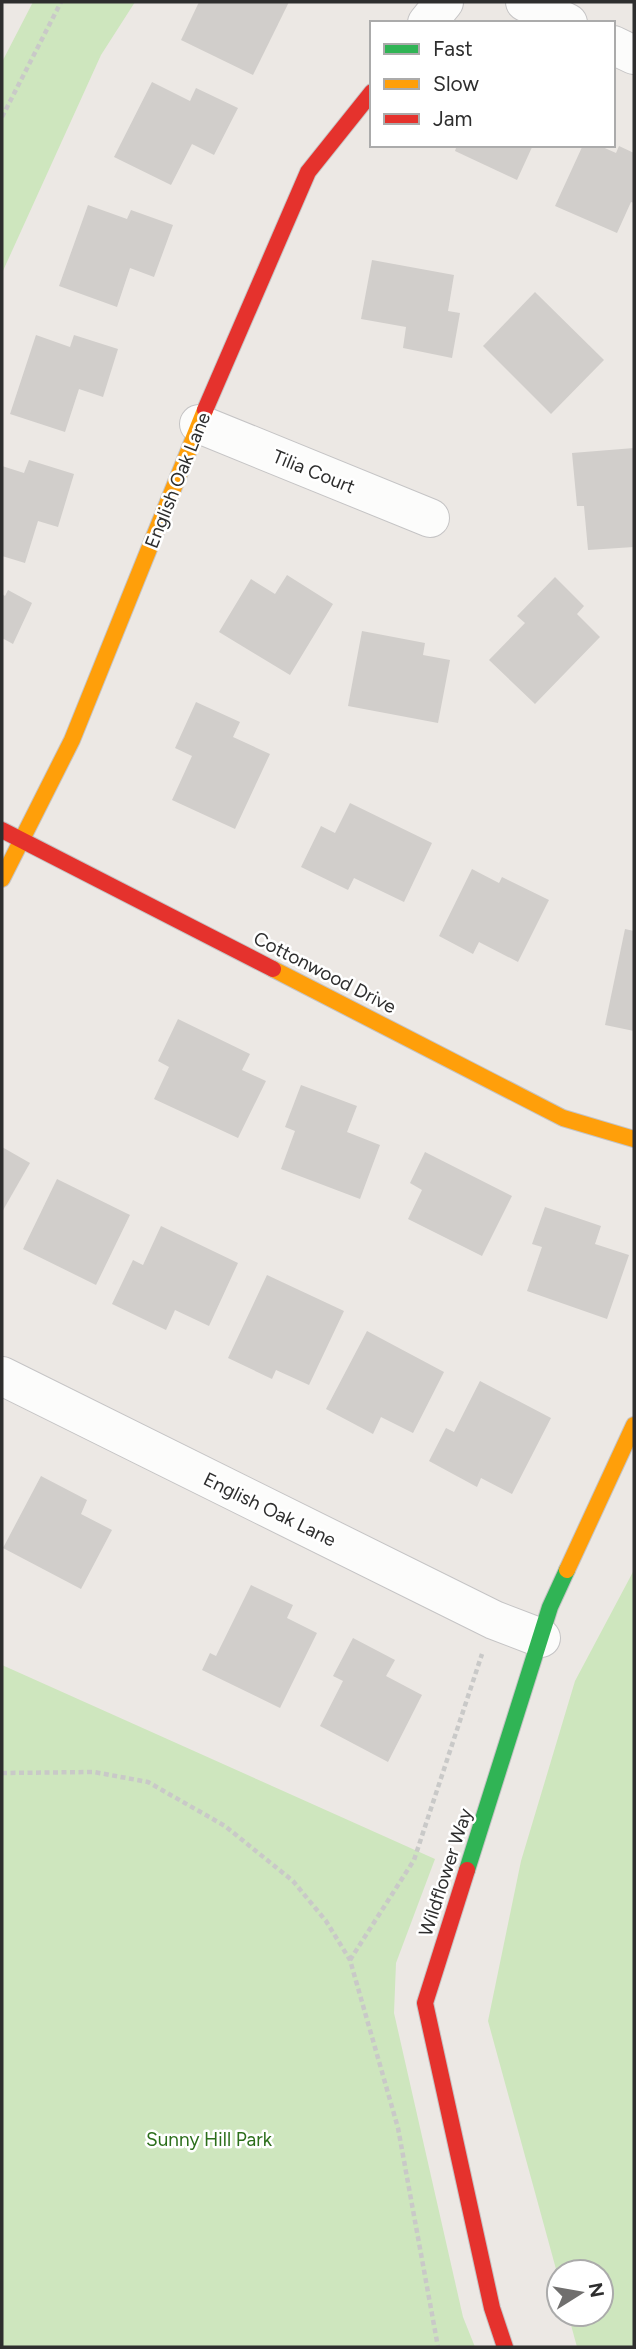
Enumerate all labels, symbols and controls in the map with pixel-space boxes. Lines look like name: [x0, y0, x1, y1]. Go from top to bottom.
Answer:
legend: [370, 21, 615, 147]
text: Fast: [433, 36, 473, 61]
text: Slow: [433, 71, 479, 96]
text: Jam: [433, 106, 472, 131]
street label: English Oak Lane: [140, 409, 215, 552]
street label: Tilia Court: [269, 445, 358, 498]
street label: Cottonwood Drive: [250, 927, 400, 1018]
street label: English Oak Lane: [200, 1467, 340, 1551]
street label: Wildflower Way: [414, 1805, 477, 1939]
park label: Sunny Hill Park: [146, 2128, 273, 2151]
north arrow: [545, 2258, 615, 2328]
text: N: [584, 2280, 609, 2299]

